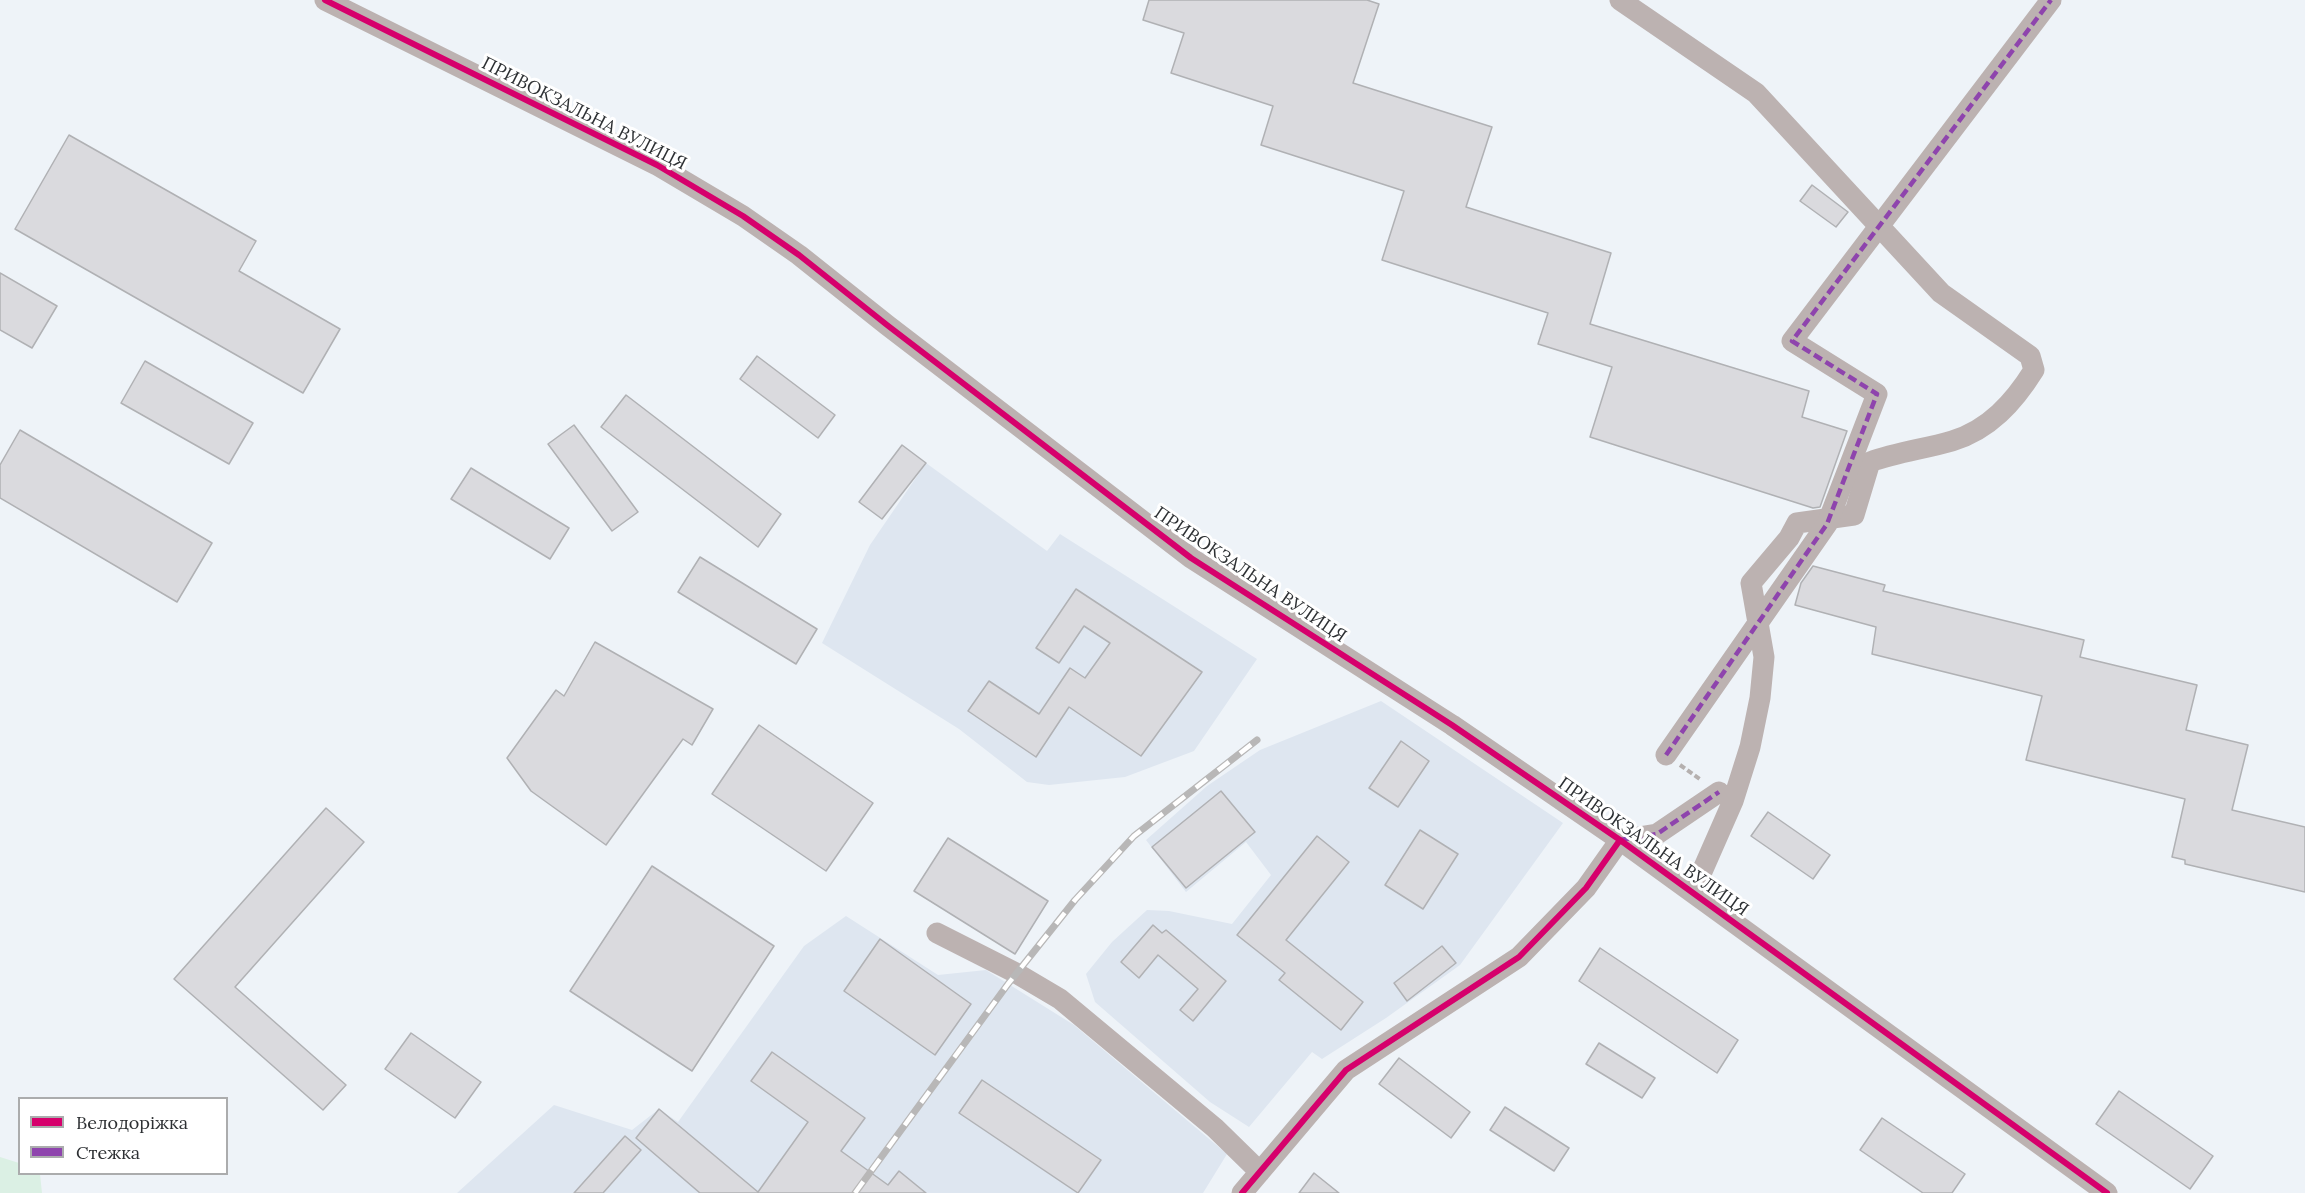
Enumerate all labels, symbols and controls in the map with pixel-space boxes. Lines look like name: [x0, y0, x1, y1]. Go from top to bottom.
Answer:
street label: ПРИВОКЗАЛЬНА ВУЛИЦЯ: [478, 53, 690, 175]
street label: ПРИВОКЗАЛЬНА ВУЛИЦЯ: [1150, 503, 1350, 647]
street label: ПРИВОКЗАЛЬНА ВУЛИЦЯ: [1554, 773, 1752, 921]
legend: [18, 1097, 228, 1175]
text: Велодоріжка: [76, 1111, 188, 1134]
text: Стежка: [76, 1141, 140, 1164]

